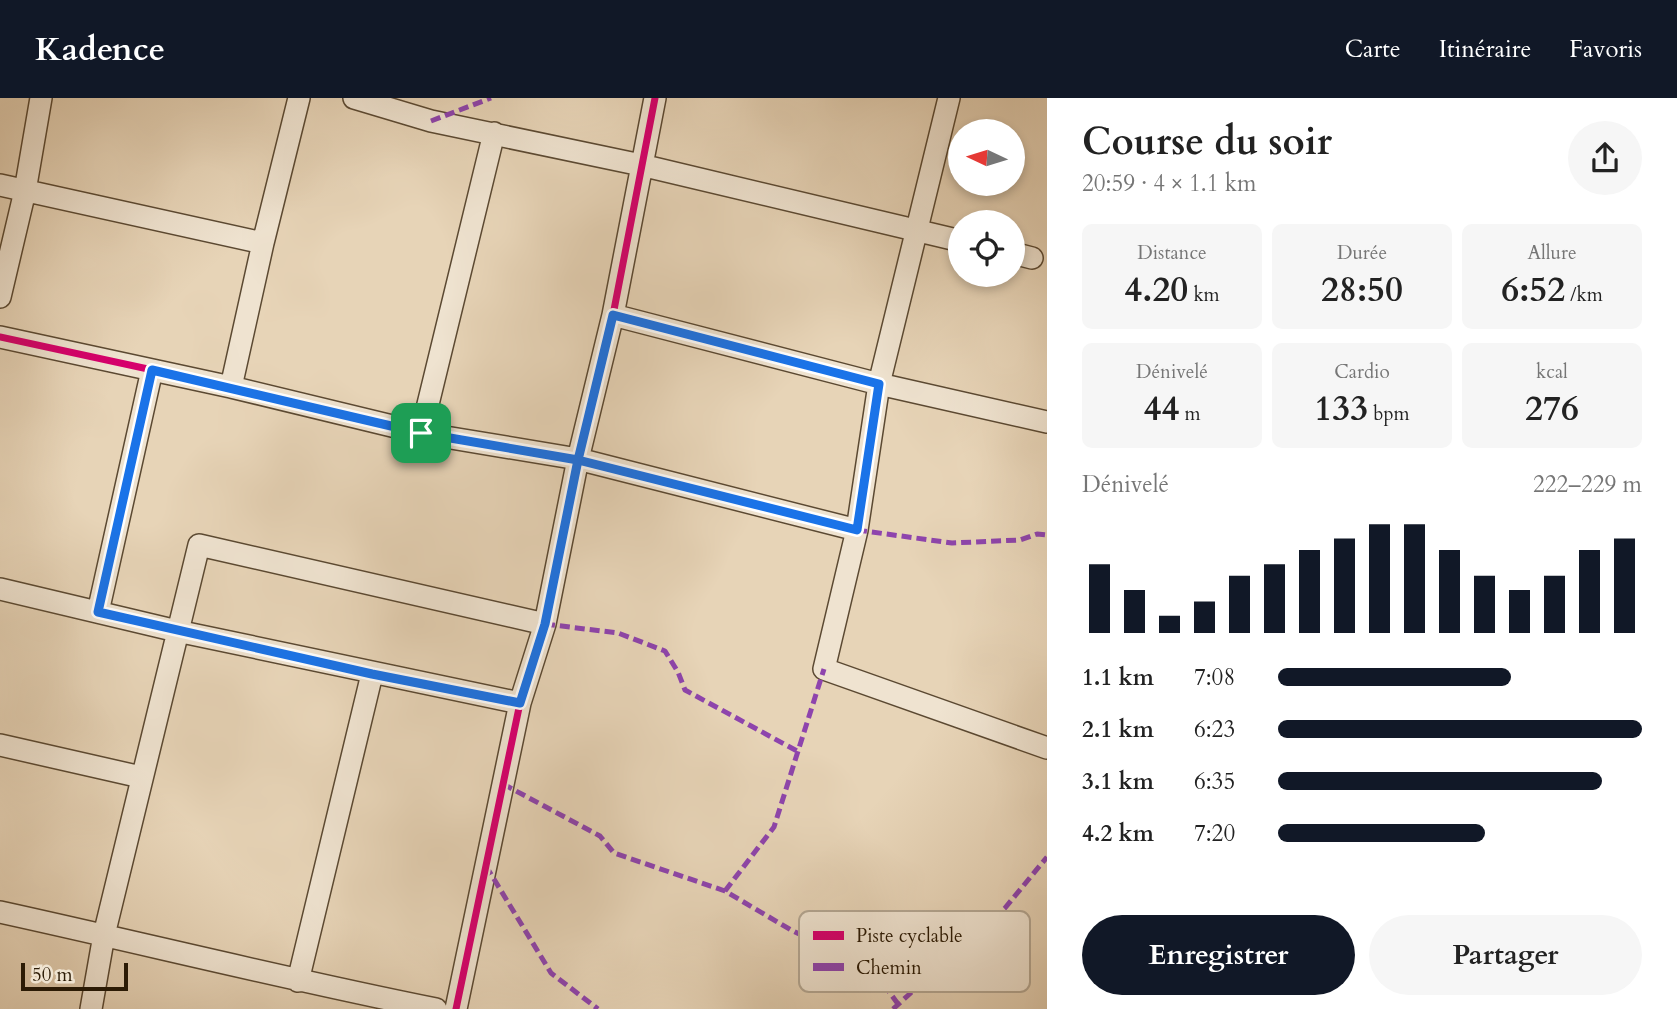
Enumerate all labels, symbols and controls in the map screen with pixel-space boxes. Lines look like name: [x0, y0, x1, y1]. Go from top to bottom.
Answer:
text: Kadence: [35, 27, 165, 72]
text: Carte: [1345, 33, 1401, 66]
text: Itinéraire: [1439, 33, 1531, 66]
text: Favoris: [1569, 33, 1642, 66]
text: Course du soir: [1082, 116, 1332, 168]
north arrow: [948, 119, 1026, 196]
map controls: [948, 119, 1025, 287]
button: share: [1568, 121, 1642, 195]
text: 20:59 · 4 × 1.1 km: [1082, 168, 1256, 199]
button: locate: [948, 210, 1025, 287]
text: Distance: [1137, 240, 1207, 266]
text: Durée: [1337, 240, 1387, 266]
text: Allure: [1527, 240, 1577, 266]
text: 4.20: [1124, 266, 1188, 314]
text: 28:50: [1321, 266, 1403, 314]
text: 6:52: [1501, 266, 1565, 314]
text: km: [1188, 282, 1220, 308]
text: /km: [1565, 282, 1603, 308]
text: Dénivelé: [1136, 359, 1208, 385]
text: Cardio: [1334, 359, 1390, 385]
text: kcal: [1536, 359, 1568, 385]
text: 44: [1143, 385, 1179, 433]
text: 133: [1314, 385, 1368, 433]
text: 276: [1525, 385, 1579, 433]
text: m: [1179, 401, 1201, 427]
text: bpm: [1368, 401, 1410, 427]
pin: [391, 403, 451, 463]
icon: arrive: [402, 414, 440, 452]
text: Dénivelé: [1082, 469, 1169, 500]
text: 222–229 m: [1533, 469, 1642, 500]
text: 1.1 km: [1082, 662, 1154, 693]
text: 7:08: [1194, 662, 1235, 693]
text: 2.1 km: [1082, 714, 1154, 745]
text: 6:23: [1194, 714, 1235, 745]
text: 3.1 km: [1082, 766, 1154, 797]
text: 6:35: [1194, 766, 1235, 797]
text: 4.2 km: [1082, 818, 1154, 849]
text: 7:20: [1194, 818, 1235, 849]
legend: [799, 911, 1030, 992]
button: Enregistrer: [1082, 915, 1355, 995]
button: Partager: [1369, 915, 1642, 995]
text: Piste cyclable: [856, 923, 963, 949]
text: Chemin: [856, 955, 922, 981]
scale bar: [21, 960, 128, 992]
text: 50 m: [32, 962, 73, 988]

